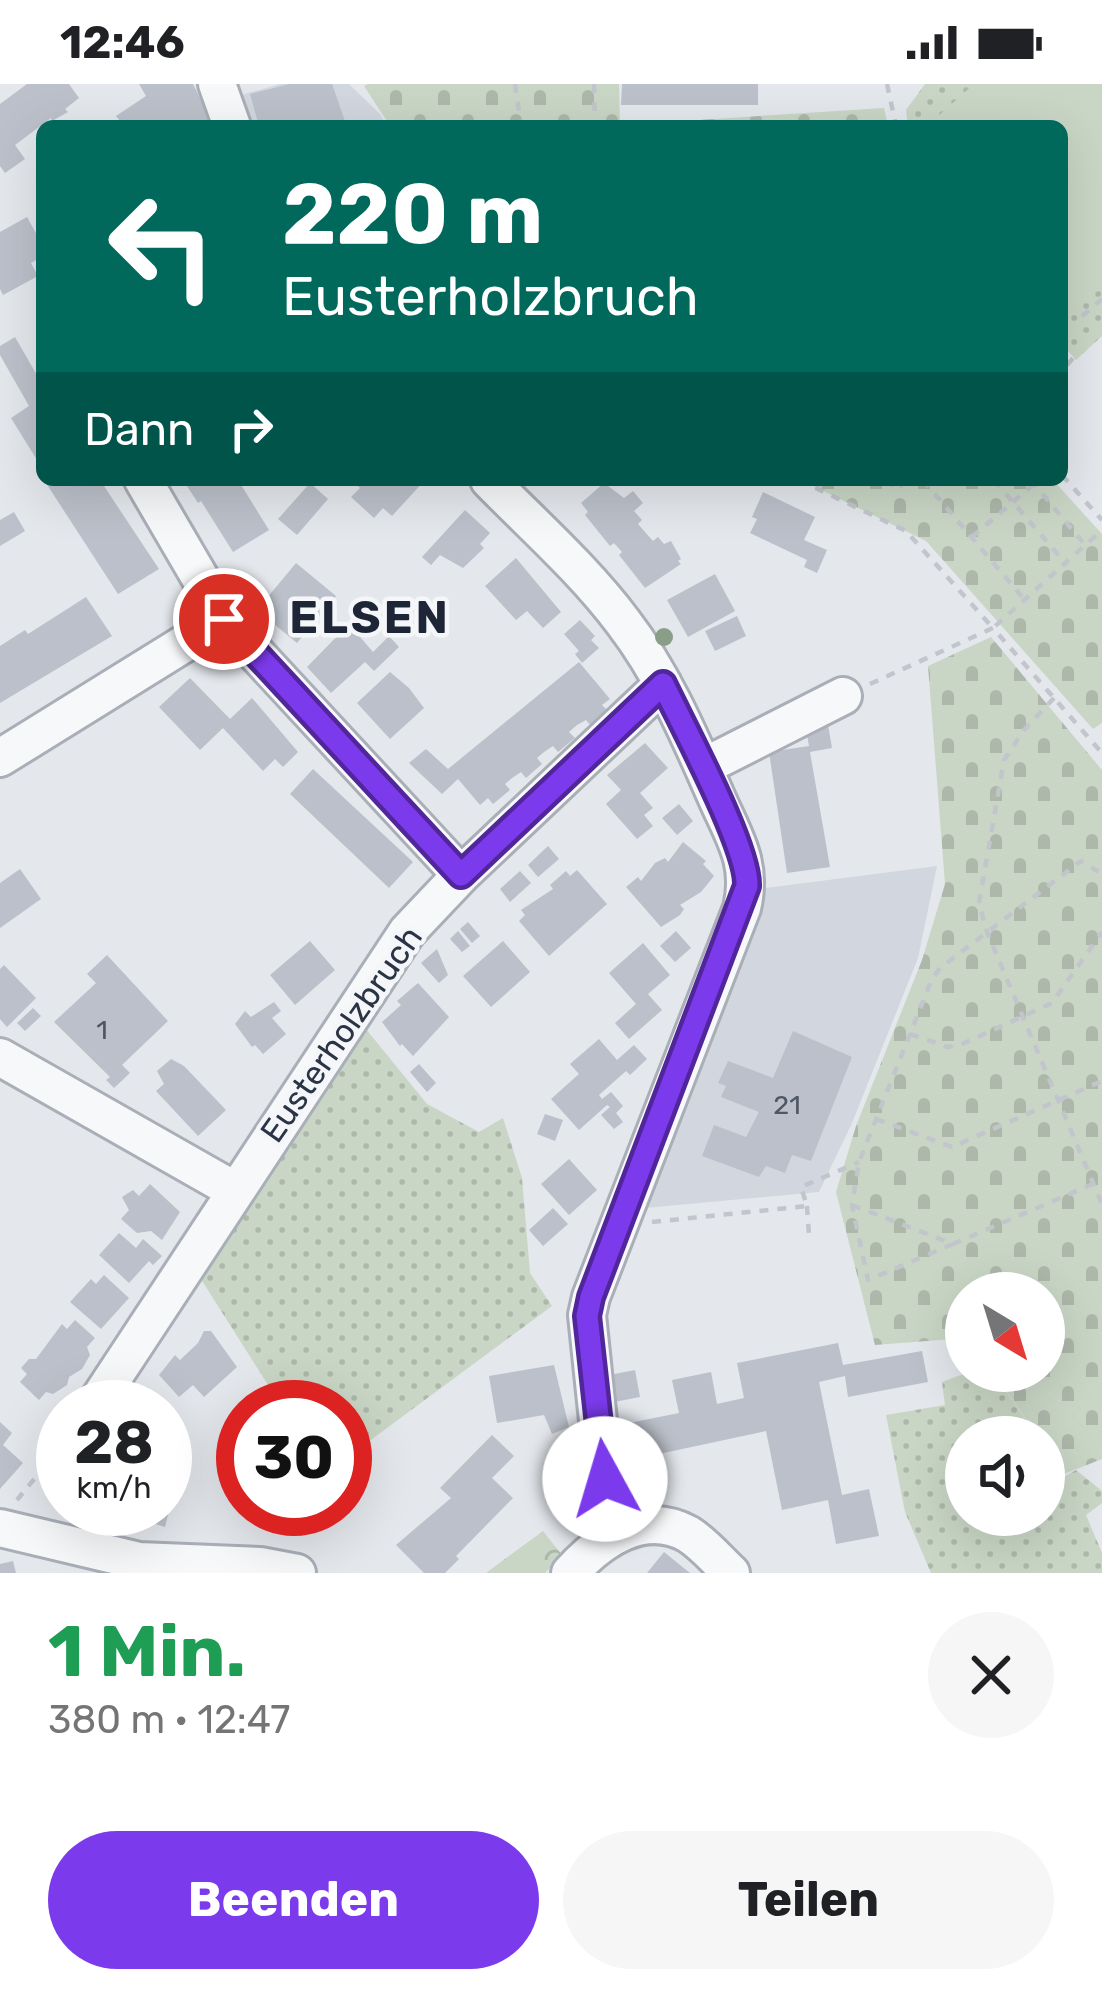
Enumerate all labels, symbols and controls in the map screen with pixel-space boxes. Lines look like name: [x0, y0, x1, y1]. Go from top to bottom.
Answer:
text: 12:46: [60, 16, 185, 69]
text: 220 m: [282, 164, 543, 264]
icon: left: [84, 168, 240, 324]
text: Eusterholzbruch: [282, 265, 699, 329]
icon: right: [218, 396, 284, 462]
text: Dann: [84, 403, 194, 456]
pin: [173, 568, 275, 670]
icon: arrive: [191, 586, 257, 652]
district label: ELSEN: [289, 591, 451, 644]
street label: Eusterholzbruch: [252, 919, 430, 1149]
house number: 1: [96, 1014, 108, 1046]
house number: 21: [773, 1089, 801, 1121]
north arrow: [945, 1272, 1065, 1392]
map controls: [945, 1272, 1065, 1536]
speed limit sign: 30: [216, 1380, 372, 1536]
text: 28: [74, 1407, 154, 1478]
position arrow: [542, 1416, 668, 1542]
button: sound: [945, 1416, 1065, 1536]
text: km/h: [77, 1470, 151, 1506]
text: 1 Min.: [48, 1609, 246, 1694]
button: close: [928, 1612, 1054, 1738]
text: 380 m · 12:47: [48, 1697, 290, 1743]
button: Beenden: [48, 1831, 539, 1969]
button: Teilen: [563, 1831, 1054, 1969]

